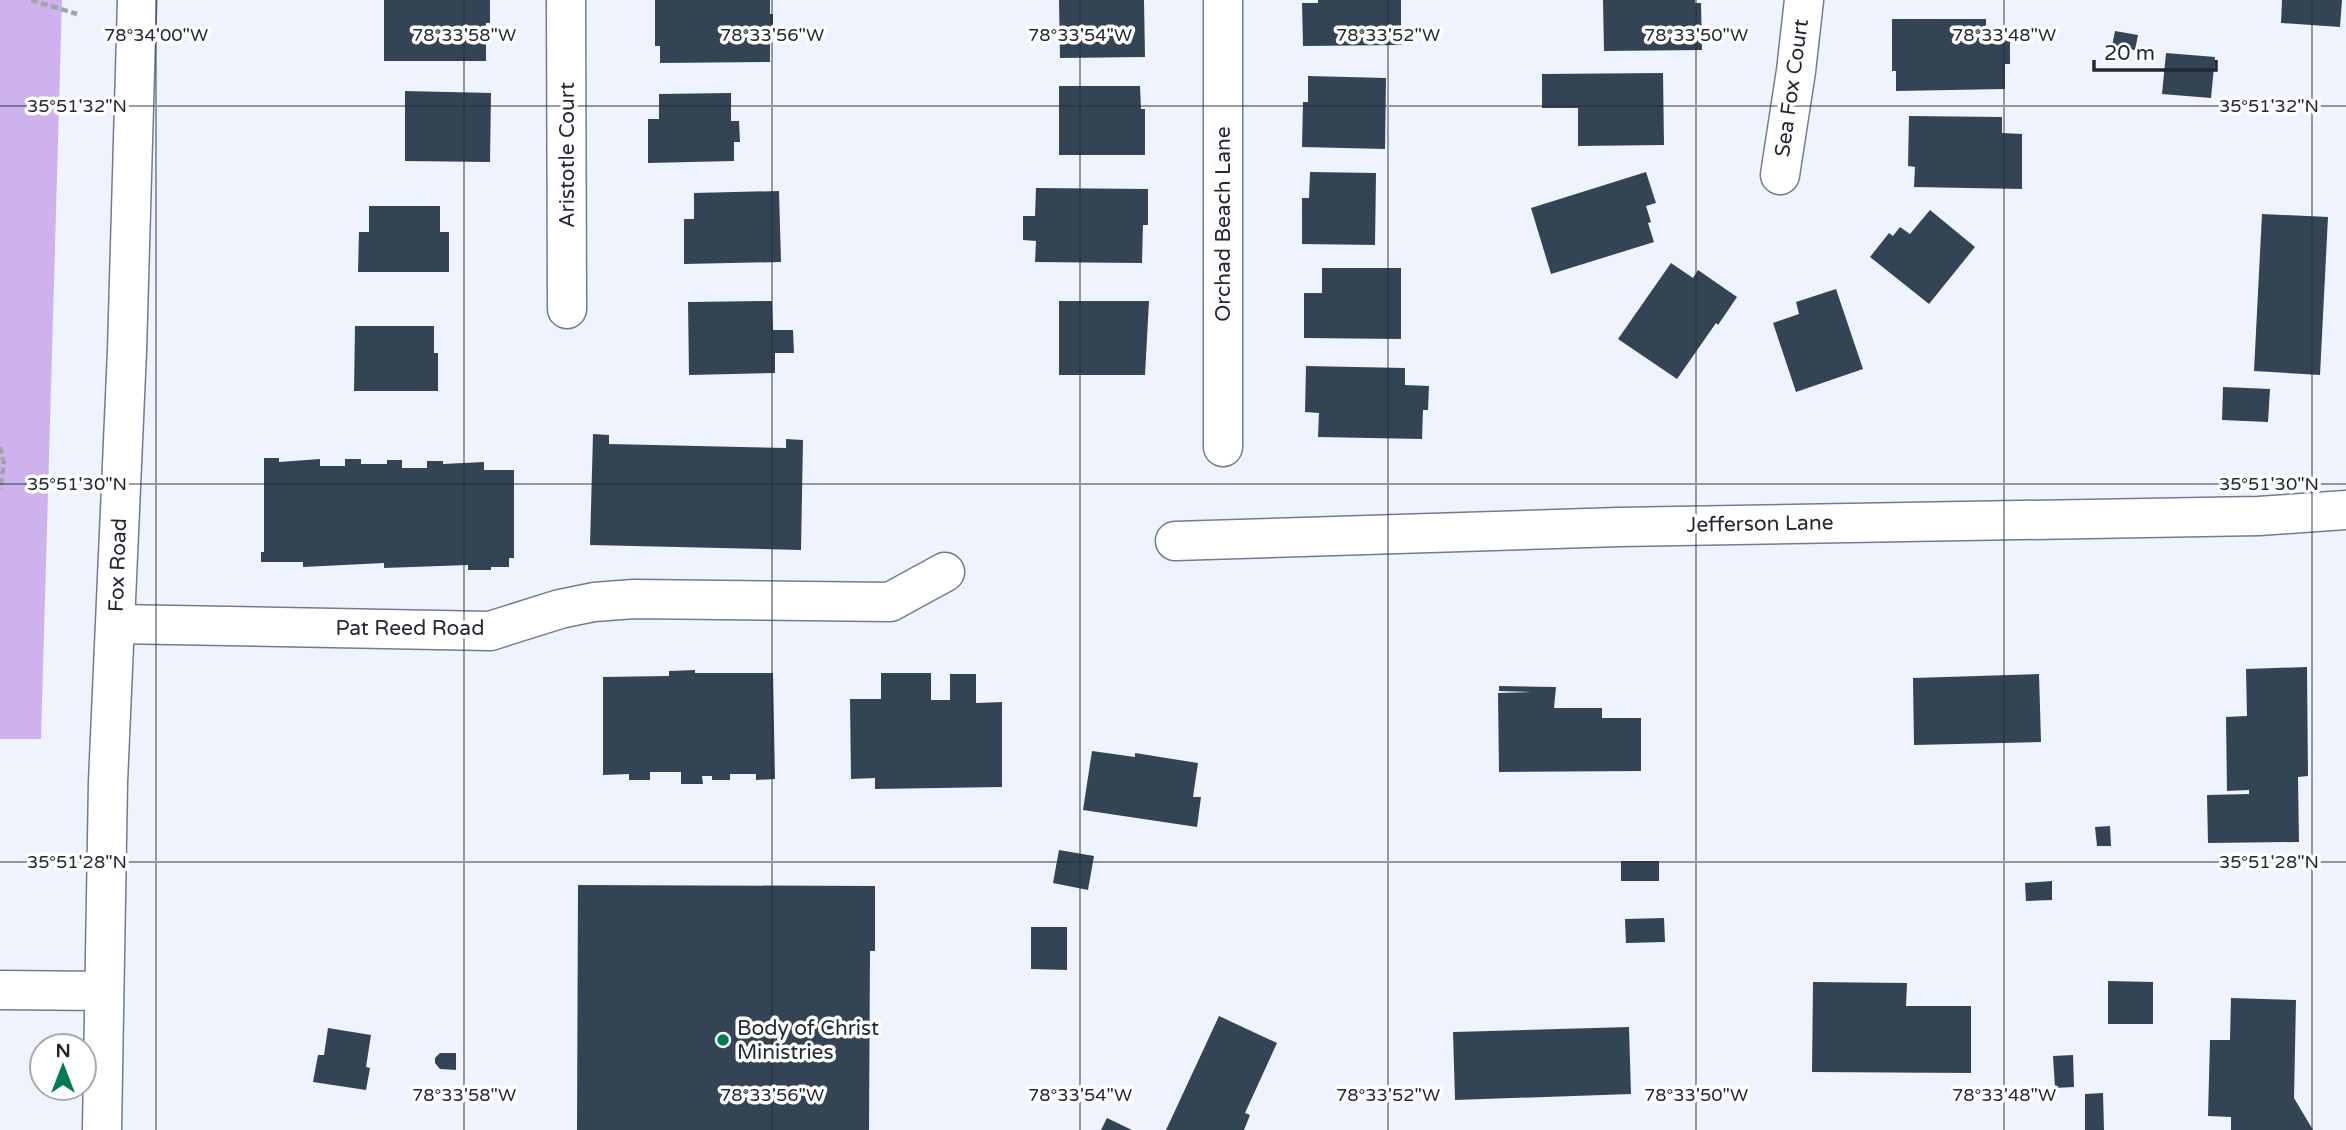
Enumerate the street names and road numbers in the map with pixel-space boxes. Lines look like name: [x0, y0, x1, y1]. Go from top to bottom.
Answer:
street label: Sea Fox Court: [1770, 17, 1814, 159]
street label: Aristotle Court: [555, 82, 580, 228]
street label: Orchad Beach Lane: [1211, 126, 1236, 322]
street label: Jefferson Lane: [1686, 510, 1834, 538]
street label: Fox Road: [104, 518, 132, 612]
street label: Pat Reed Road: [336, 616, 484, 641]

